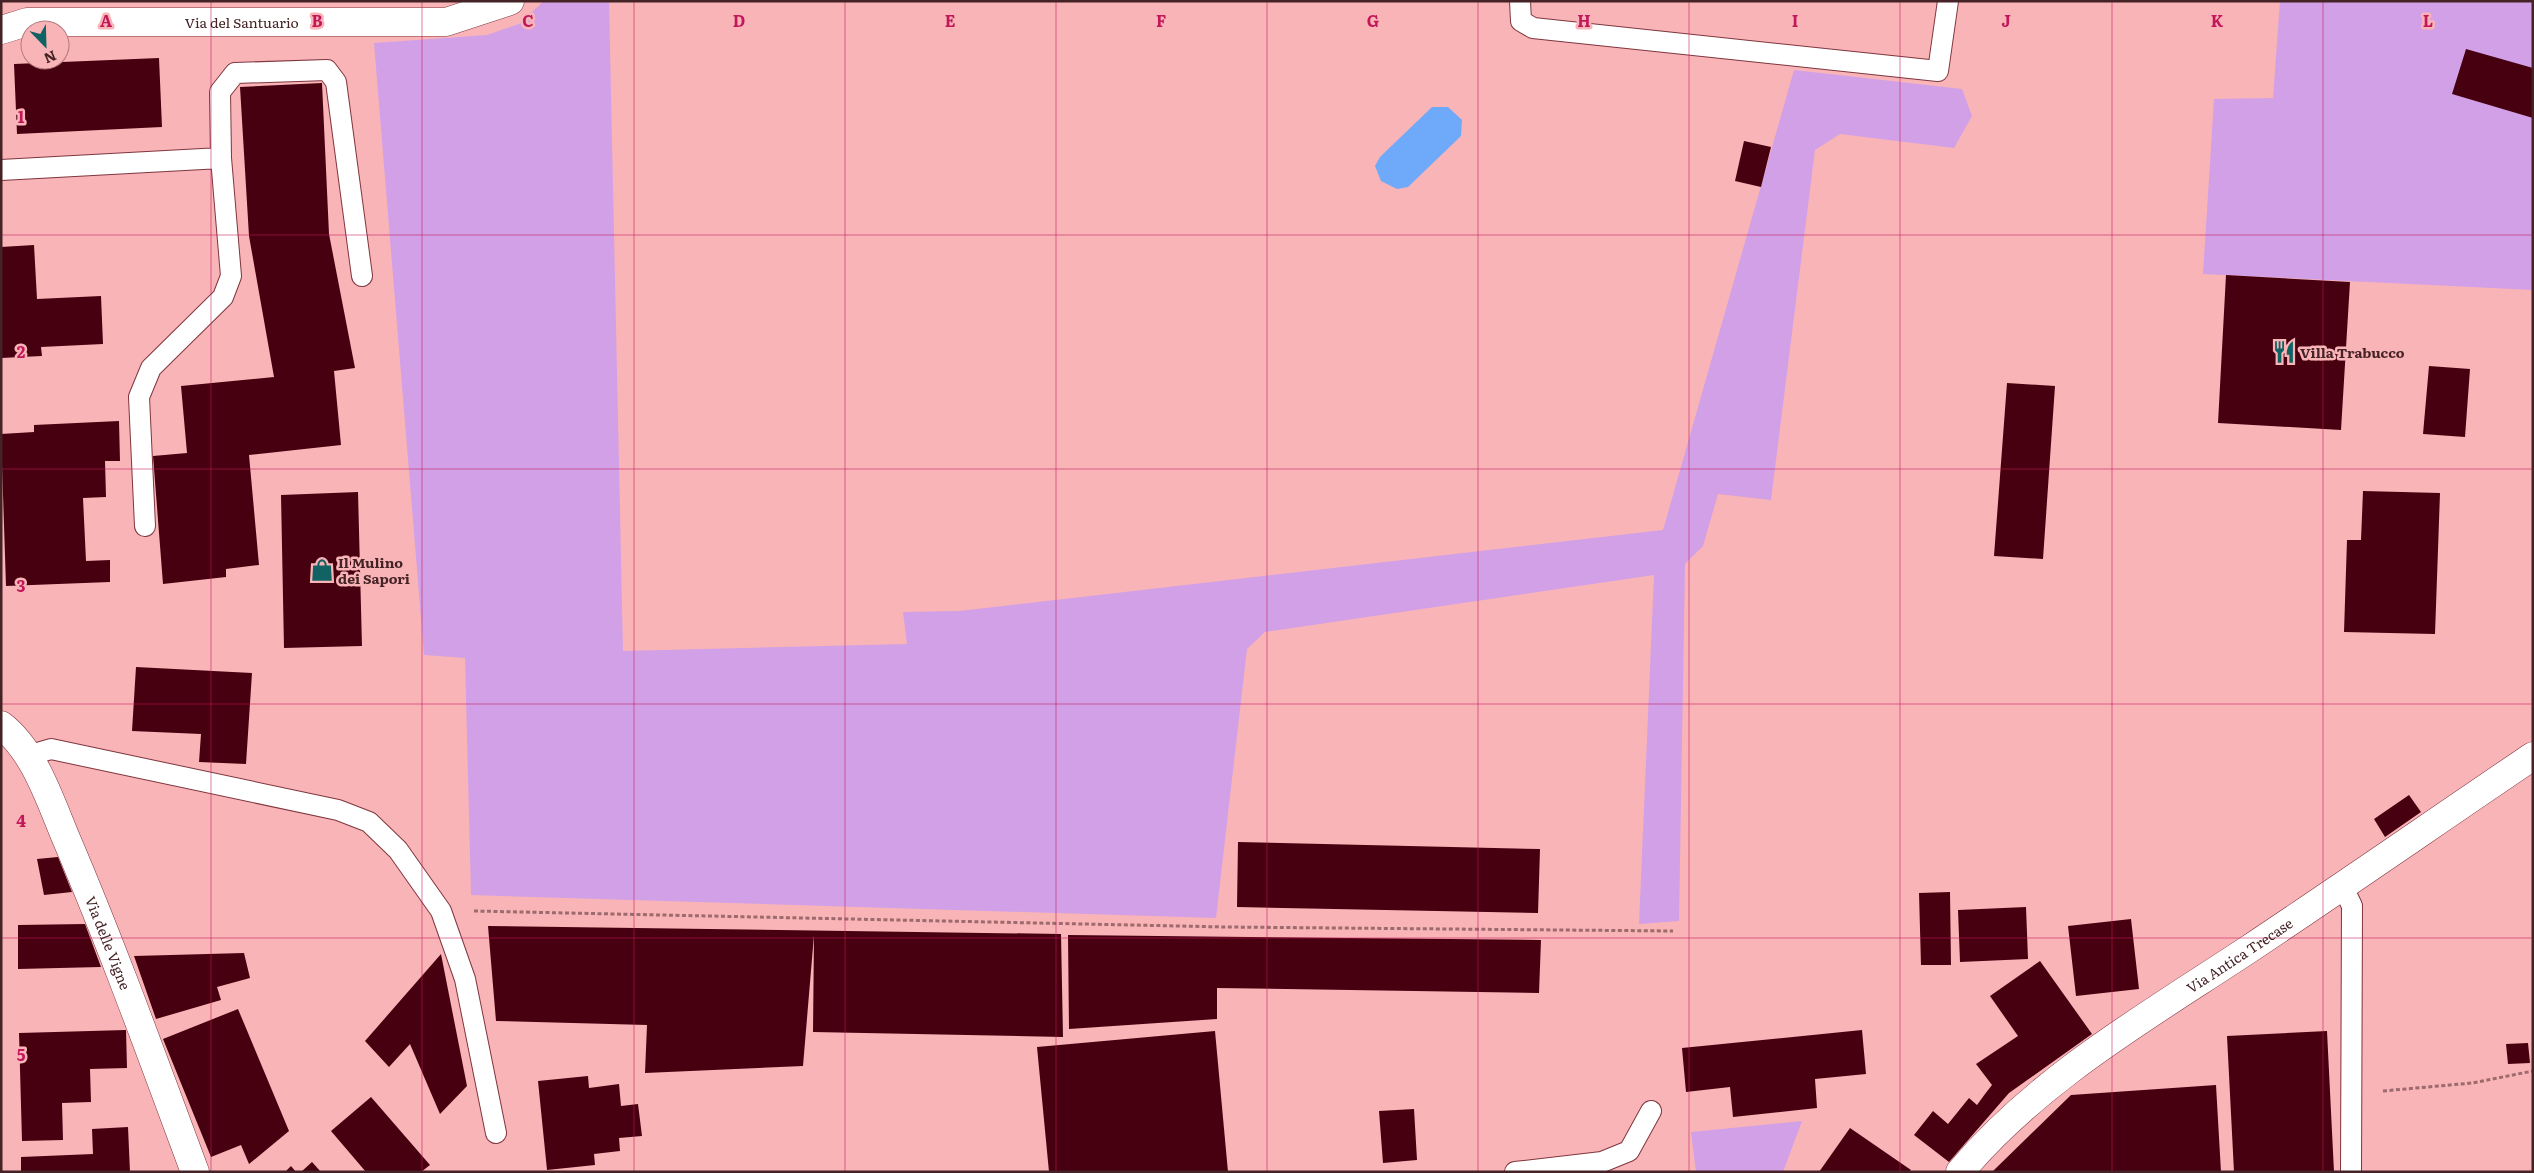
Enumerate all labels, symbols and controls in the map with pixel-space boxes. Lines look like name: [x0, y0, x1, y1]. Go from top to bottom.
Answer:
text: A: [100, 8, 112, 32]
text: B: [311, 8, 323, 32]
text: C: [522, 8, 534, 32]
text: D: [733, 8, 745, 32]
text: E: [945, 8, 956, 32]
text: F: [1156, 8, 1166, 32]
text: G: [1367, 8, 1379, 32]
text: H: [1577, 8, 1591, 32]
text: I: [1792, 8, 1798, 32]
text: J: [2001, 8, 2011, 32]
text: K: [2211, 8, 2224, 32]
text: L: [2423, 8, 2433, 32]
street label: Via del Santuario: [185, 12, 299, 32]
north arrow: [20, 20, 70, 70]
text: N: [41, 46, 60, 69]
text: 1: [18, 104, 25, 128]
text: 2: [17, 339, 26, 363]
restaurant icon: Villa Trabucco: [2271, 339, 2297, 365]
place label: Villa Trabucco: [2300, 342, 2405, 362]
place label: Il Mulino dei Sapori: [338, 552, 410, 588]
shop icon: Il Mulino dei Sapori: [309, 557, 335, 583]
text: 3: [17, 573, 26, 597]
text: 4: [16, 808, 26, 832]
street label: Via delle Vigne: [81, 893, 136, 993]
street label: Via Antica Trecase: [2182, 913, 2296, 997]
text: 5: [17, 1042, 26, 1066]

